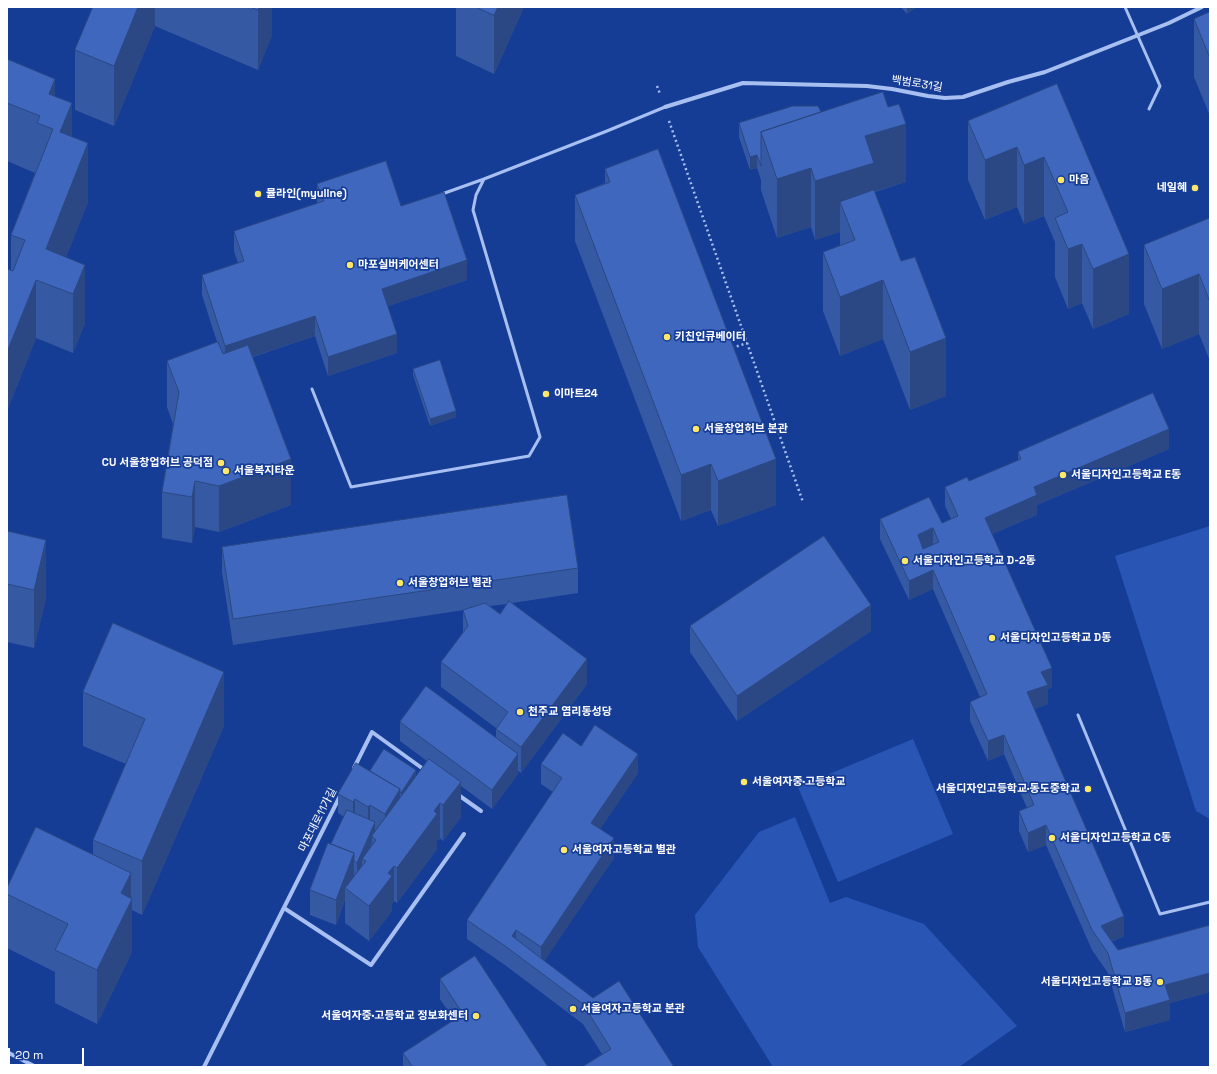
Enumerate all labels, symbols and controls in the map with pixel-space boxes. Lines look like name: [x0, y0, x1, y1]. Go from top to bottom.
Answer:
street label: 백범로31길: [891, 73, 943, 95]
place label: 마음: [1069, 173, 1089, 187]
marker: 마음: [1056, 175, 1066, 185]
place label: 네일혜: [1157, 181, 1187, 195]
marker: 네일혜: [1190, 183, 1200, 193]
place label: 뮬라인(myuline): [266, 187, 347, 201]
marker: 뮬라인(myuline): [253, 189, 263, 199]
place label: 마포실버케어센터: [358, 258, 439, 272]
marker: 마포실버케어센터: [345, 260, 355, 270]
place label: 키친인큐베이터: [675, 330, 746, 344]
marker: 키친인큐베이터: [662, 332, 672, 342]
place label: 이마트24: [554, 387, 598, 401]
marker: 이마트24: [541, 389, 551, 399]
place label: 서울창업허브 본관: [704, 422, 788, 436]
marker: 서울창업허브 본관: [691, 424, 701, 434]
place label: CU 서울창업허브 공덕점: [102, 456, 213, 470]
marker: CU 서울창업허브 공덕점: [216, 458, 226, 468]
place label: 서울복지타운: [234, 464, 295, 478]
marker: 서울복지타운: [221, 466, 231, 476]
place label: 서울디자인고등학교 E동: [1071, 468, 1181, 482]
marker: 서울디자인고등학교 E동: [1058, 470, 1068, 480]
place label: 서울디자인고등학교 D-2동: [913, 554, 1036, 568]
marker: 서울디자인고등학교 D-2동: [900, 556, 910, 566]
place label: 서울창업허브 별관: [408, 576, 492, 590]
marker: 서울창업허브 별관: [395, 578, 405, 588]
place label: 서울디자인고등학교 D동: [1000, 631, 1111, 645]
marker: 서울디자인고등학교 D동: [987, 633, 997, 643]
place label: 천주교 염리동성당: [528, 705, 612, 719]
marker: 천주교 염리동성당: [515, 707, 525, 717]
place label: 서울여자중·고등학교: [752, 775, 845, 789]
marker: 서울여자중·고등학교: [739, 777, 749, 787]
place label: 서울디자인고등학교·동도중학교: [936, 782, 1080, 796]
marker: 서울디자인고등학교·동도중학교: [1083, 784, 1093, 794]
street label: 마포대로11가길: [296, 786, 340, 854]
place label: 서울디자인고등학교 C동: [1060, 831, 1171, 845]
marker: 서울디자인고등학교 C동: [1047, 833, 1057, 843]
place label: 서울여자고등학교 별관: [572, 843, 676, 857]
marker: 서울여자고등학교 별관: [559, 845, 569, 855]
place label: 서울디자인고등학교 B동: [1041, 975, 1152, 989]
marker: 서울디자인고등학교 B동: [1155, 977, 1165, 987]
place label: 서울여자고등학교 본관: [581, 1002, 685, 1016]
marker: 서울여자고등학교 본관: [568, 1004, 578, 1014]
place label: 서울여자중·고등학교 정보화센터: [321, 1009, 468, 1023]
marker: 서울여자중·고등학교 정보화센터: [471, 1011, 481, 1021]
scale bar: [10, 1040, 86, 1066]
text: 20 m: [15, 1047, 43, 1063]

